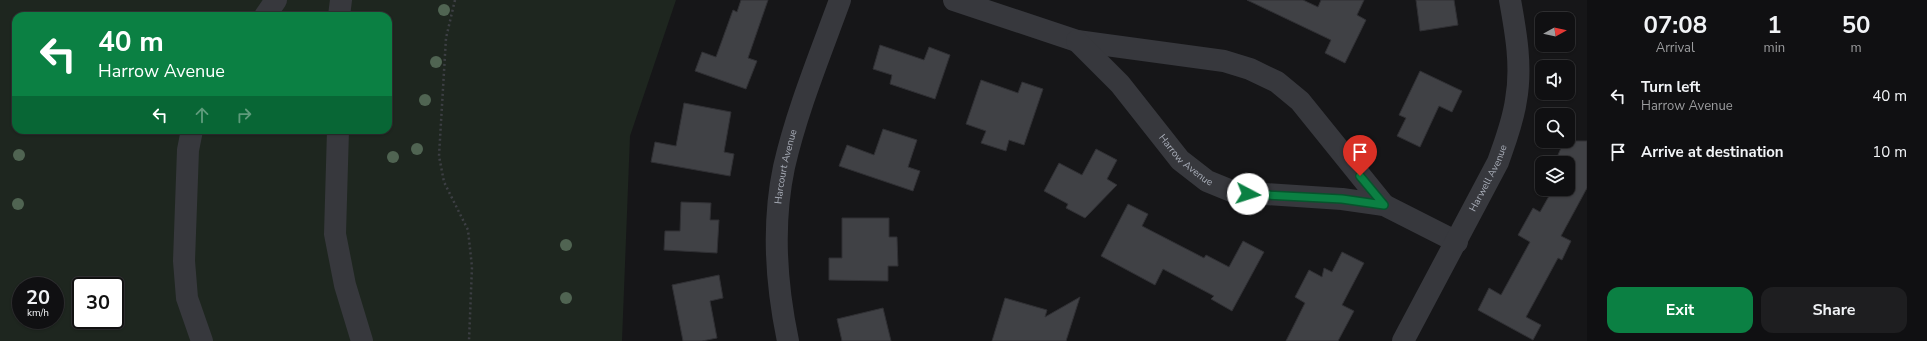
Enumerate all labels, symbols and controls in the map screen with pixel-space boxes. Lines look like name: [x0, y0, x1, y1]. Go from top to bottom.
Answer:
text: 07:08: [1644, 9, 1707, 41]
text: 1: [1767, 9, 1782, 41]
text: 50: [1842, 9, 1870, 41]
north arrow: [1535, 12, 1575, 52]
map controls: [1535, 12, 1575, 196]
text: 40 m: [98, 23, 164, 61]
icon: left: [32, 28, 84, 80]
text: Arrival: [1656, 39, 1695, 57]
text: min: [1764, 39, 1785, 57]
text: m: [1850, 39, 1862, 57]
text: Harrow Avenue: [98, 59, 225, 83]
button: sound: [1535, 60, 1575, 100]
text: Turn left: [1641, 77, 1700, 97]
icon: left: [1607, 85, 1629, 107]
text: 40 m: [1872, 86, 1907, 106]
text: Harrow Avenue: [1641, 97, 1733, 115]
icon: left: [149, 104, 171, 126]
icon: ahead: [191, 104, 213, 126]
icon: right: [233, 104, 255, 126]
button: search: [1535, 108, 1575, 148]
street label: Harcourt Avenue: [771, 128, 801, 205]
street label: Harrow Avenue: [1155, 131, 1215, 190]
pin: [1343, 135, 1377, 176]
icon: arrive: [1349, 141, 1371, 163]
icon: arrive: [1607, 141, 1629, 163]
text: Arrive at destination: [1641, 142, 1784, 162]
text: 10 m: [1872, 142, 1907, 162]
street label: Harwell Avenue: [1466, 143, 1511, 214]
button: layers: [1535, 156, 1575, 196]
position arrow: [1227, 173, 1269, 215]
speed limit sign: 30: [72, 277, 124, 329]
text: 20: [26, 284, 50, 311]
button: Exit: [1607, 287, 1753, 333]
button: Share: [1761, 287, 1907, 333]
text: km/h: [27, 306, 49, 320]

